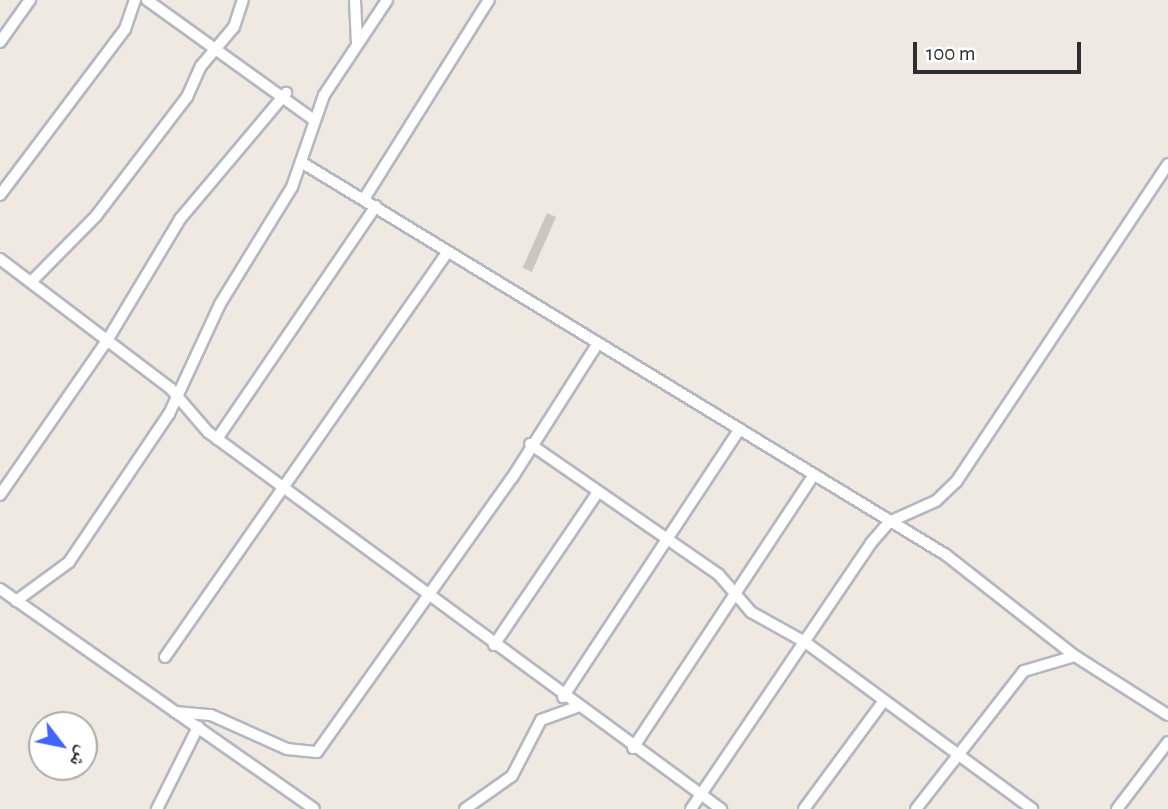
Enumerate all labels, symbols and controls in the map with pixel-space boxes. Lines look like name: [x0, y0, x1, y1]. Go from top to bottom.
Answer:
scale bar: [916, 28, 1084, 72]
text: 100 m: [926, 43, 976, 64]
north arrow: [28, 711, 98, 781]
text: ش: [66, 743, 93, 770]

